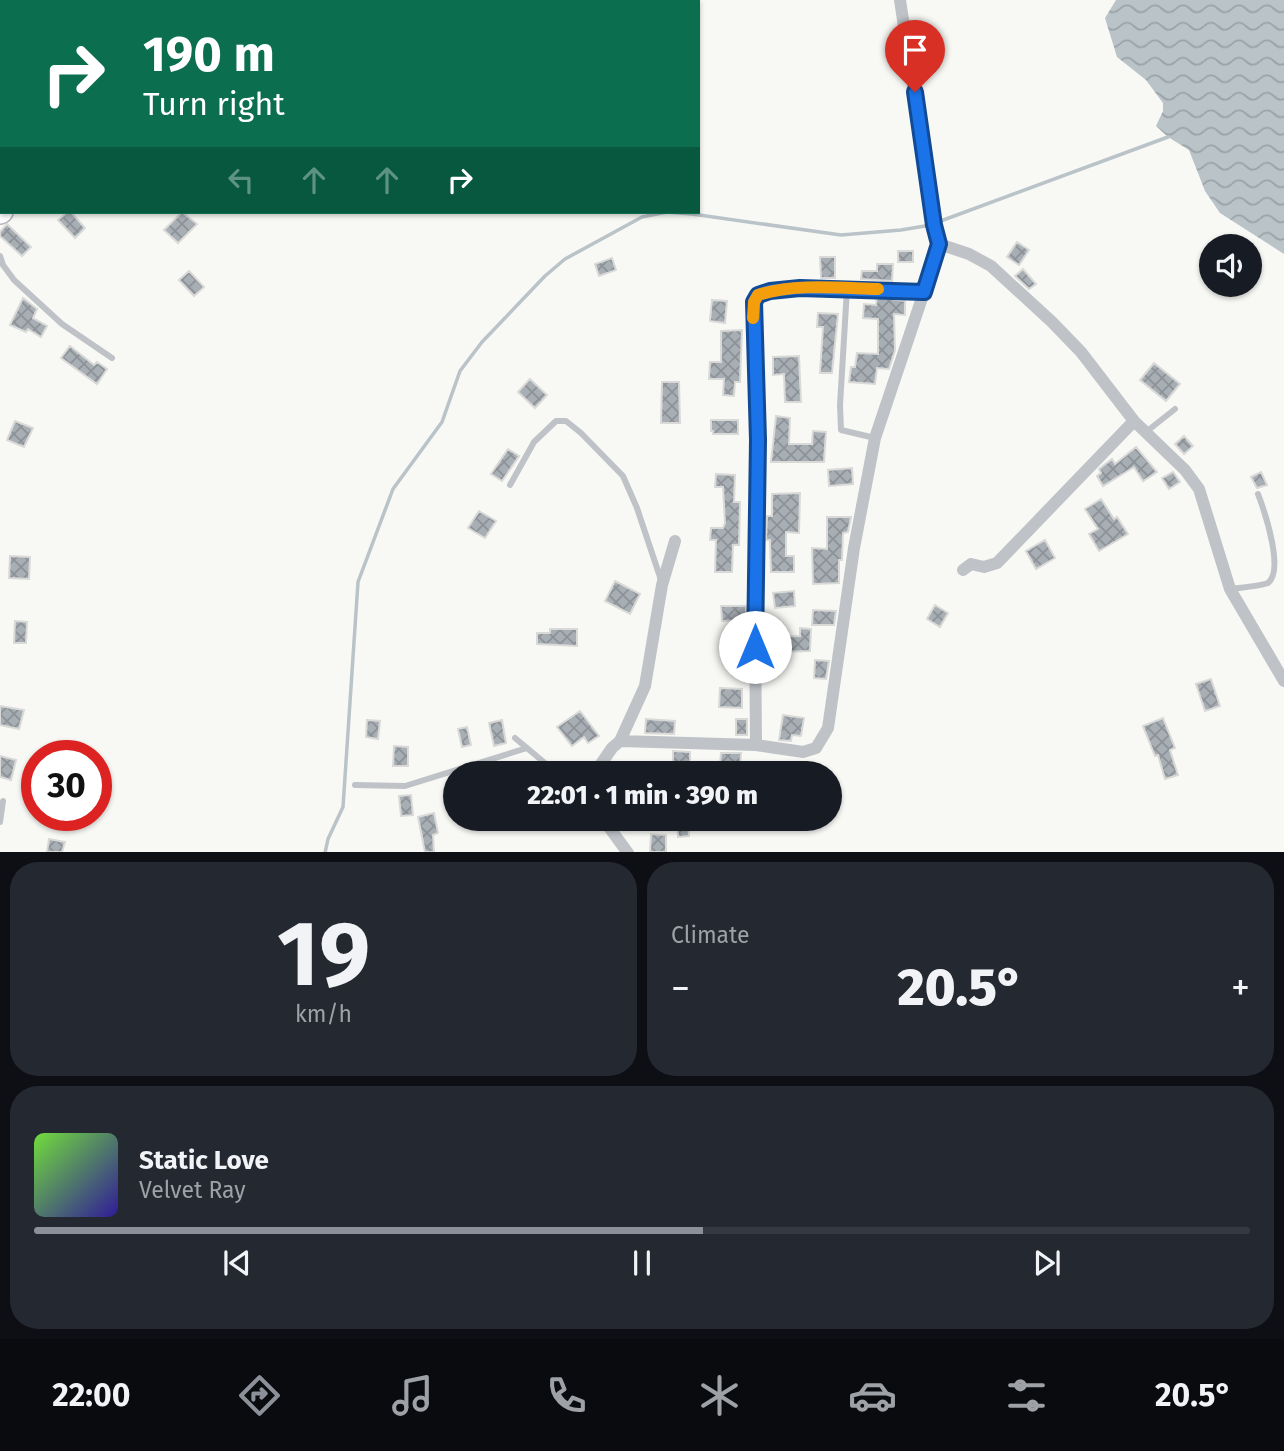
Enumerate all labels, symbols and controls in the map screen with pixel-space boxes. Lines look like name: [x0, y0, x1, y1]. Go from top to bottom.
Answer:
pin: [885, 20, 945, 92]
text: 190 m: [143, 25, 275, 84]
icon: right: [28, 28, 119, 119]
icon: arrive: [896, 31, 934, 69]
text: Turn right: [143, 85, 285, 123]
icon: left: [222, 161, 260, 199]
icon: ahead: [295, 161, 333, 199]
icon: ahead: [368, 161, 406, 199]
icon: right: [441, 161, 479, 199]
map controls: [1199, 234, 1262, 297]
button: sound: [1199, 234, 1262, 297]
position arrow: [718, 610, 792, 684]
speed limit sign: 30: [21, 740, 112, 831]
text: 22:01 · 1 min · 390 m: [527, 780, 758, 811]
text: 19: [277, 900, 370, 1009]
text: Climate: [671, 921, 750, 949]
text: 20.5°: [898, 956, 1024, 1019]
text: −: [671, 965, 690, 1011]
text: +: [1231, 965, 1250, 1011]
text: km/h: [295, 1000, 352, 1028]
text: Static Love: [139, 1145, 269, 1176]
text: Velvet Ray: [139, 1176, 246, 1204]
icon: previous: [218, 1244, 256, 1282]
icon: pause: [623, 1244, 661, 1282]
icon: next: [1028, 1244, 1066, 1282]
icon: directions: [235, 1371, 284, 1420]
icon: music: [388, 1371, 437, 1420]
icon: phone: [542, 1371, 591, 1420]
icon: climate: [695, 1371, 744, 1420]
icon: car: [848, 1371, 897, 1420]
icon: filters: [1002, 1371, 1051, 1420]
text: 22:00: [52, 1376, 130, 1414]
text: 20.5°: [1155, 1376, 1232, 1414]

